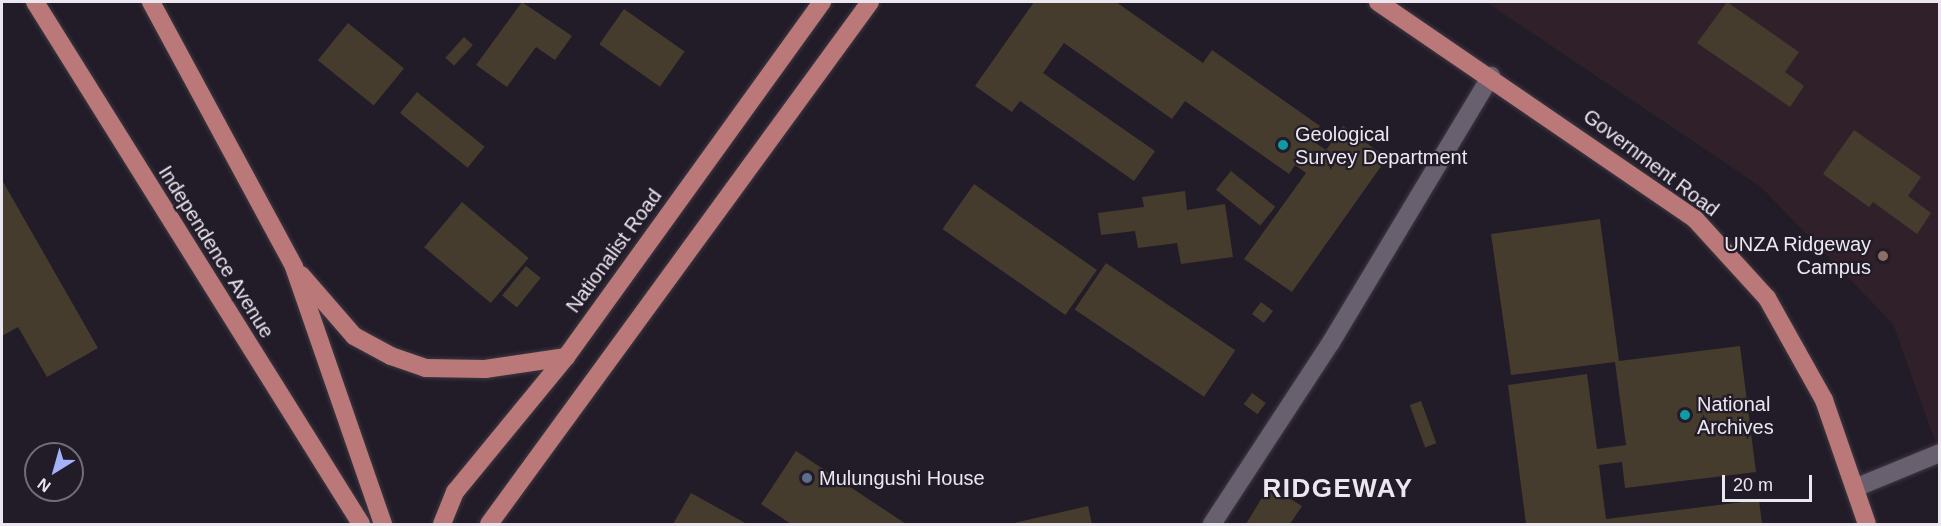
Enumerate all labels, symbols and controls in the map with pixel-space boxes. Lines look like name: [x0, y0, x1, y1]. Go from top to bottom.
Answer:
street label: Government Road: [1579, 104, 1723, 222]
place label: Geological Survey Department: [1295, 122, 1467, 169]
marker: Geological Survey Department: [1276, 138, 1290, 152]
street label: Independence Avenue: [153, 161, 279, 343]
street label: Nationalist Road: [561, 185, 667, 317]
place label: UNZA Ridgeway Campus: [1723, 232, 1871, 279]
marker: UNZA Ridgeway Campus: [1876, 249, 1890, 263]
place label: National Archives: [1697, 392, 1774, 439]
marker: National Archives: [1678, 408, 1692, 422]
north arrow: [24, 442, 84, 502]
scale bar: [1725, 463, 1815, 501]
place label: Mulungushi House: [819, 466, 985, 490]
marker: Mulungushi House: [800, 471, 814, 485]
district label: RIDGEWAY: [1262, 473, 1414, 505]
text: N: [34, 475, 54, 495]
text: 20 m: [1733, 475, 1773, 495]

